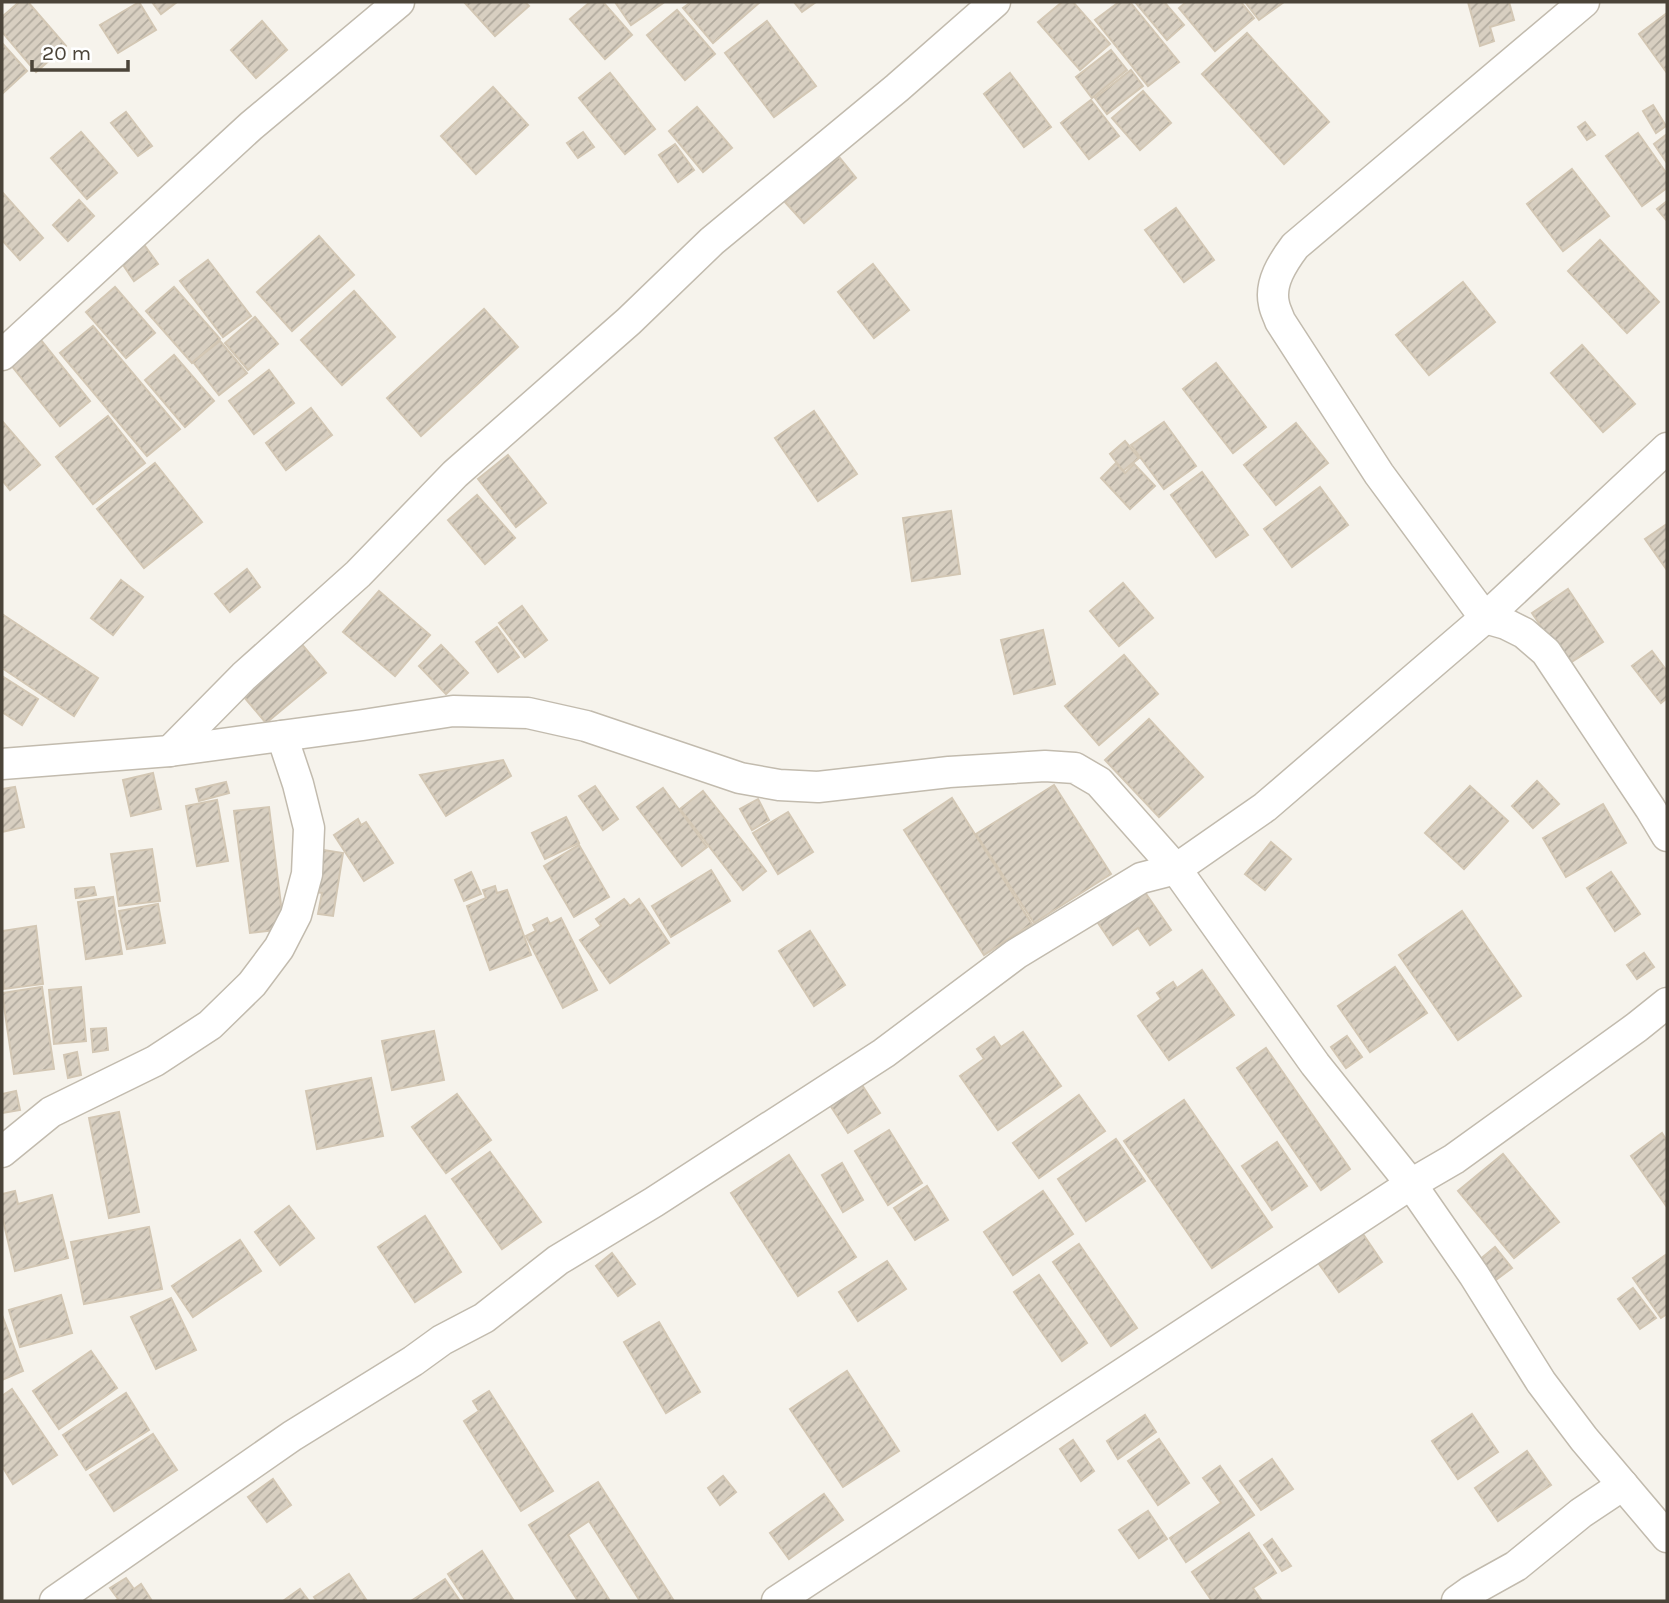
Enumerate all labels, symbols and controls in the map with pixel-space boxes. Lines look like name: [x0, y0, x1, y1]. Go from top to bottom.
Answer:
scale bar: [32, 28, 128, 72]
text: 20 m: [42, 41, 91, 65]

